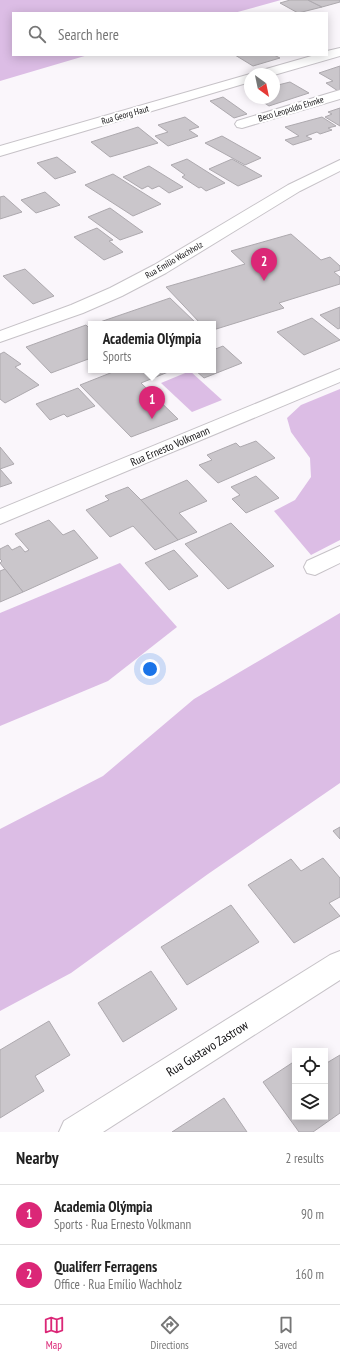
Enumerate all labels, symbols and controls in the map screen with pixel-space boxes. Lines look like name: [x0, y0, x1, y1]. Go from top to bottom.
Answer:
search box: [12, 12, 328, 56]
icon: search: [26, 23, 48, 45]
text: Search here: [58, 25, 119, 44]
north arrow: [244, 68, 280, 104]
street label: Beco Leopoldo Ehmke: [257, 93, 325, 124]
street label: Rua Georg Haut: [100, 102, 150, 127]
street label: Rua Emílio Wachholz: [143, 239, 205, 281]
pin: 2: [251, 248, 277, 281]
popup: [88, 321, 216, 373]
text: Academia Olýmpia: [103, 329, 201, 348]
text: Sports: [103, 348, 131, 365]
pin: 1: [139, 386, 165, 419]
street label: Rua Ernesto Volkmann: [128, 423, 212, 469]
your location: [140, 659, 160, 679]
street label: Rua Gustavo Zastrow: [163, 1016, 252, 1080]
map controls: [292, 1048, 328, 1120]
button: locate: [292, 1048, 328, 1084]
button: layers: [292, 1084, 328, 1120]
text: Nearby: [16, 1147, 59, 1169]
text: 2 results: [285, 1150, 324, 1167]
text: Academia Olýmpia: [54, 1197, 152, 1216]
text: 1: [26, 1206, 32, 1223]
text: 90 m: [301, 1206, 324, 1223]
text: Sports · Rua Ernesto Volkmann: [54, 1216, 191, 1233]
text: Qualiferr Ferragens: [54, 1257, 157, 1276]
text: 2: [26, 1266, 32, 1283]
text: 160 m: [295, 1266, 324, 1283]
text: Office · Rua Emílio Wachholz: [54, 1276, 182, 1293]
tab: Map: [43, 1314, 65, 1352]
tab: Directions: [151, 1314, 189, 1352]
tab: Saved: [274, 1314, 297, 1352]

